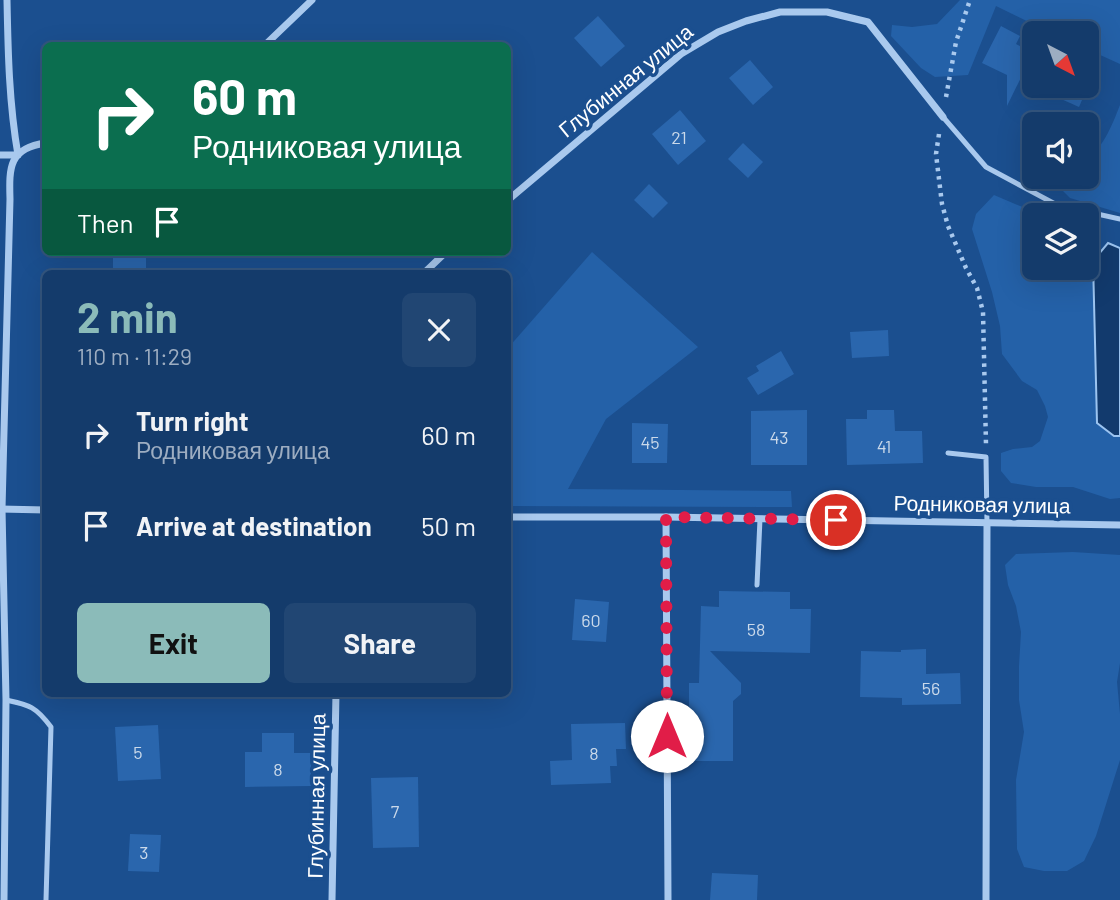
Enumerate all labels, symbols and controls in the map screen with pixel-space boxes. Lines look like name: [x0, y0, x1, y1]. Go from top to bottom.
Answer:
street label: Глубинная улица: [553, 18, 697, 142]
north arrow: [1022, 21, 1099, 98]
map controls: [1022, 21, 1099, 280]
text: 60 m: [192, 66, 297, 125]
icon: right: [77, 70, 168, 161]
button: sound: [1022, 112, 1099, 189]
text: Родниковая улица: [192, 126, 462, 164]
house number: 21: [671, 126, 687, 148]
icon: arrive: [148, 203, 186, 241]
button: layers: [1022, 203, 1099, 280]
text: Then: [77, 207, 134, 238]
text: 2 min: [77, 291, 178, 341]
button: close: [402, 293, 476, 367]
text: 110 m · 11:29: [77, 342, 192, 370]
text: Turn right: [136, 405, 249, 436]
icon: right: [77, 416, 115, 454]
text: 60 m: [421, 419, 476, 450]
house number: 43: [769, 426, 789, 448]
house number: 45: [640, 431, 660, 453]
house number: 41: [877, 435, 891, 457]
text: Родниковая улица: [136, 436, 330, 464]
street label: Родниковая улица: [893, 489, 1071, 518]
pin: [806, 490, 866, 550]
icon: arrive: [817, 501, 855, 539]
icon: arrive: [77, 507, 115, 545]
text: Arrive at destination: [136, 510, 372, 541]
text: 50 m: [421, 510, 476, 541]
button: Exit: [77, 603, 270, 683]
button: Share: [284, 603, 476, 683]
house number: 60: [581, 609, 601, 631]
house number: 58: [747, 618, 765, 640]
house number: 56: [922, 677, 940, 699]
position arrow: [630, 699, 704, 773]
street label: Глубинная улица: [302, 713, 329, 879]
house number: 5: [133, 741, 143, 763]
house number: 8: [589, 742, 599, 764]
house number: 8: [273, 758, 283, 780]
house number: 7: [391, 800, 400, 822]
house number: 3: [139, 841, 149, 863]

